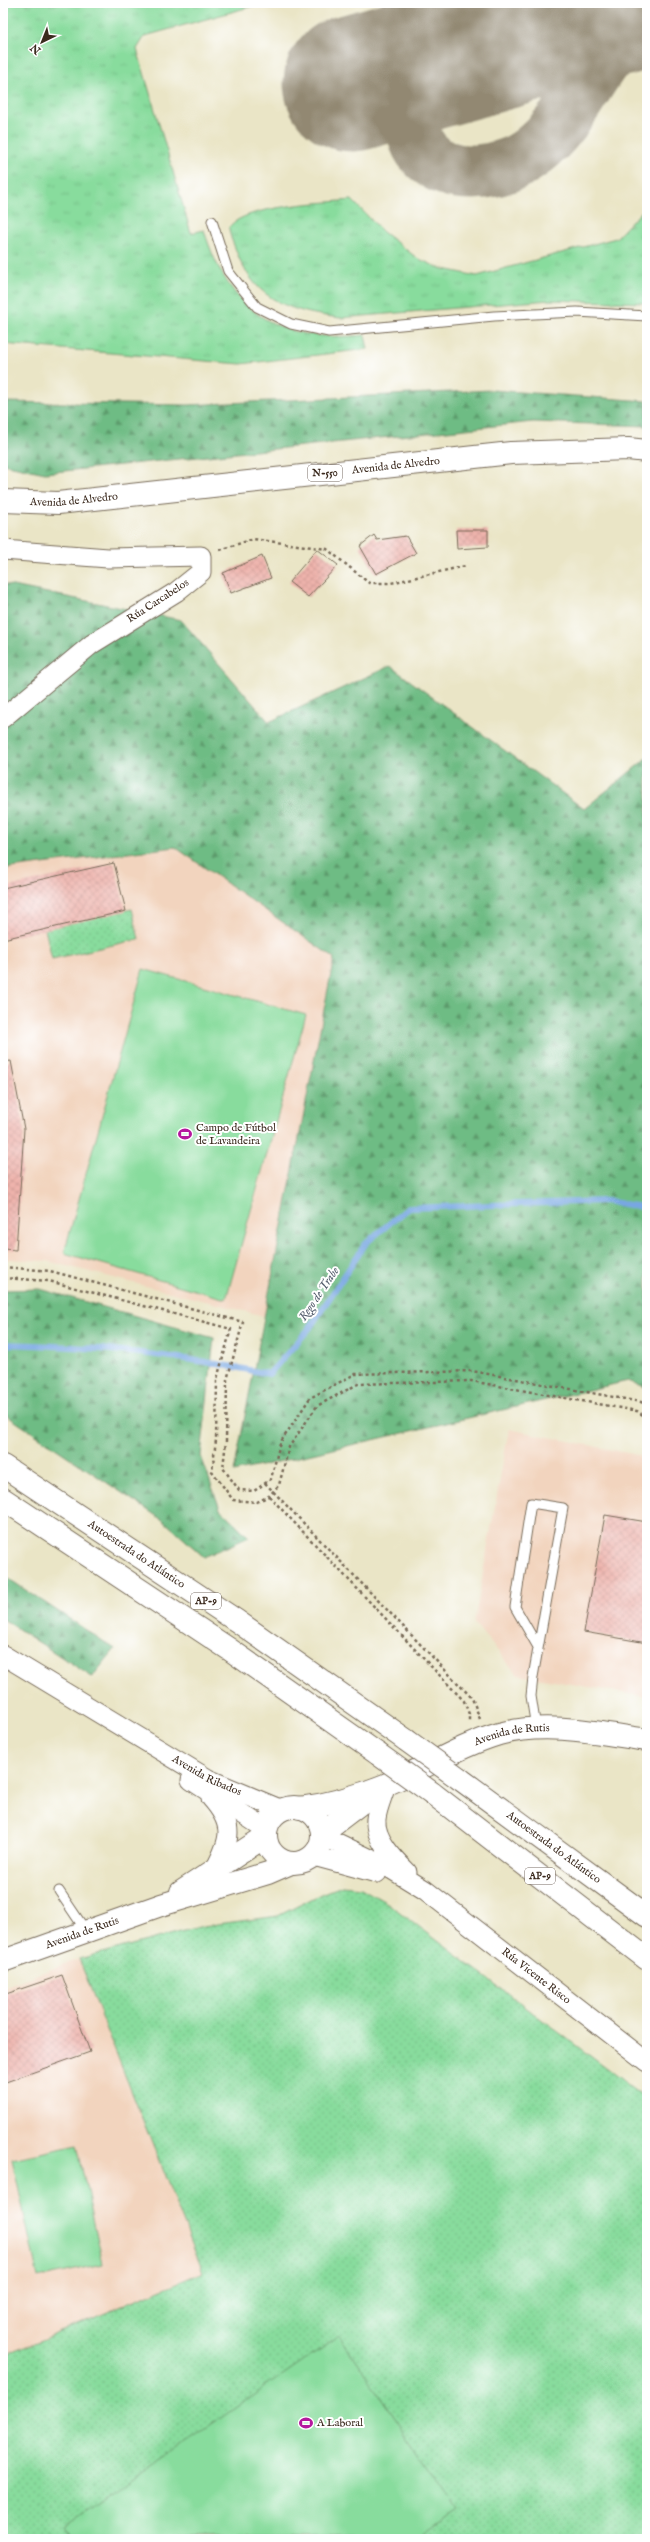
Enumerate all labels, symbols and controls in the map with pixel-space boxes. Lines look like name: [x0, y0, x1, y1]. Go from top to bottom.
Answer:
north arrow: [22, 22, 62, 62]
text: N: [27, 40, 45, 58]
street label: Avenida de Alvedro: [350, 454, 441, 478]
road number: N-550: [308, 465, 342, 481]
street label: Avenida de Alvedro: [29, 489, 119, 510]
street label: Rúa Carcabelos: [124, 576, 192, 626]
place label: Campo de Fútbol de Lavandeira: [196, 1121, 276, 1148]
sports icon: Campo de Fútbol de Lavandeira: [177, 1126, 193, 1142]
water label: Rego de Trabe: [296, 1264, 343, 1324]
street label: Autoestrada do Atlántico: [84, 1517, 188, 1592]
road number: AP-9: [191, 1593, 221, 1609]
street label: Avenida de Rutis: [471, 1721, 550, 1750]
street label: Avenida Ribados: [169, 1751, 244, 1799]
street label: Autoestrada do Atlántico: [503, 1808, 604, 1887]
road number: AP-9: [525, 1868, 555, 1884]
street label: Avenida de Rutis: [43, 1913, 121, 1953]
street label: Rúa Vicente Risco: [499, 1945, 574, 2007]
sports icon: A Laboral: [298, 2415, 314, 2431]
place label: A Laboral: [316, 2416, 363, 2430]

